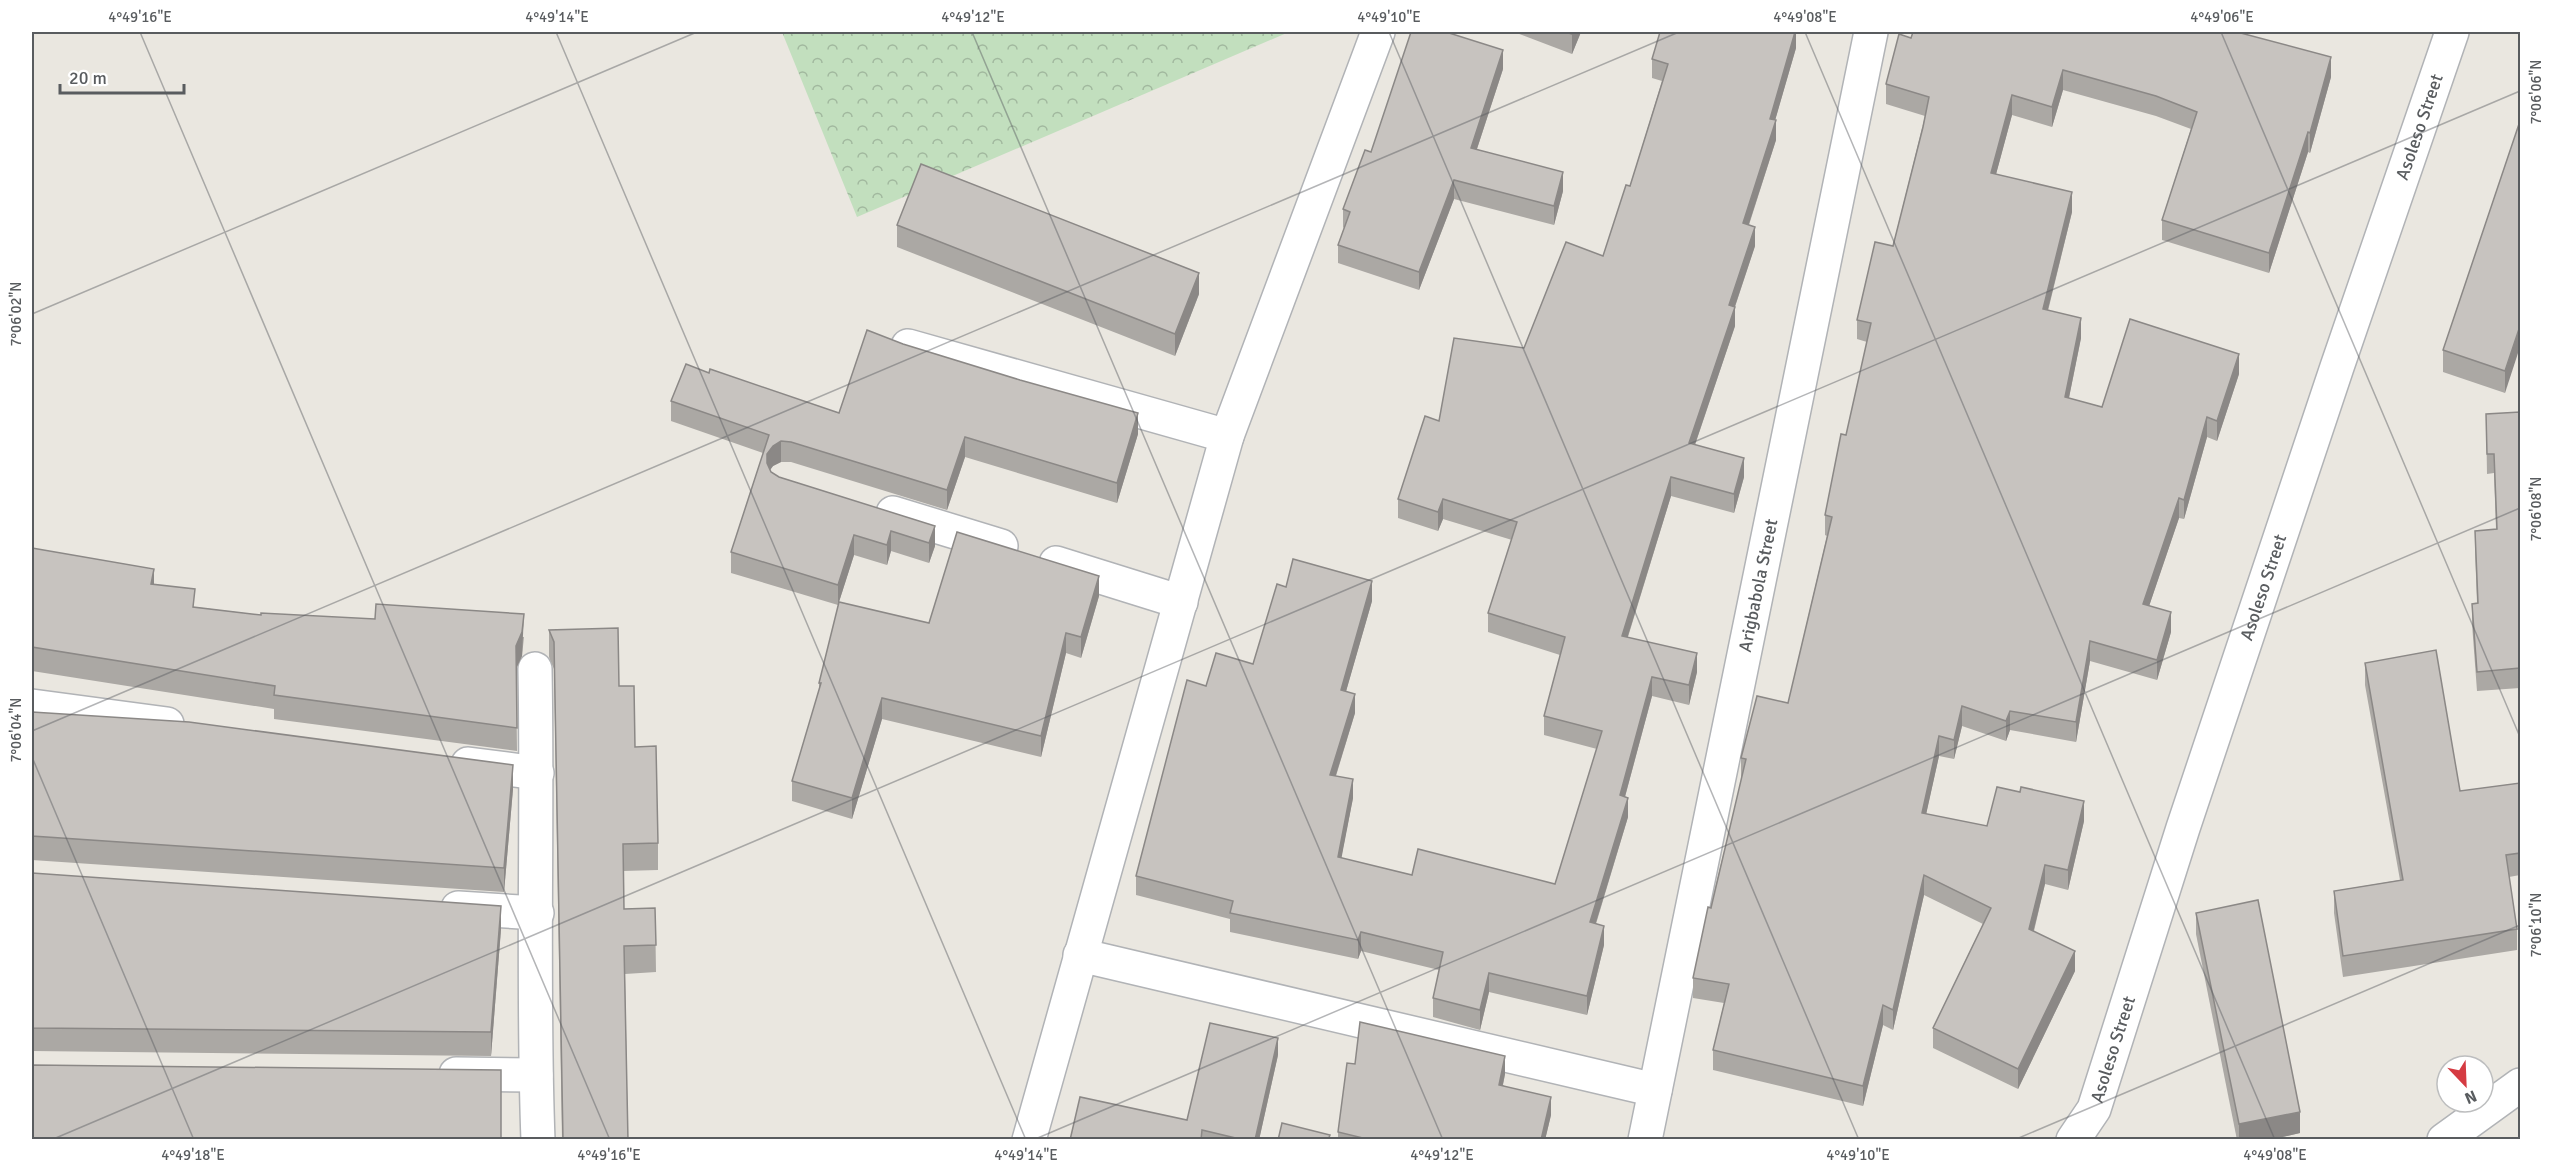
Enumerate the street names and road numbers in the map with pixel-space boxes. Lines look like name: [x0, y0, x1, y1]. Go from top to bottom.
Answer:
street label: Asoleso Street: [2391, 71, 2448, 183]
street label: Arigbabola Street: [1734, 517, 1782, 654]
street label: Asoleso Street: [2235, 531, 2291, 643]
street label: Asoleso Street: [2086, 993, 2140, 1105]

